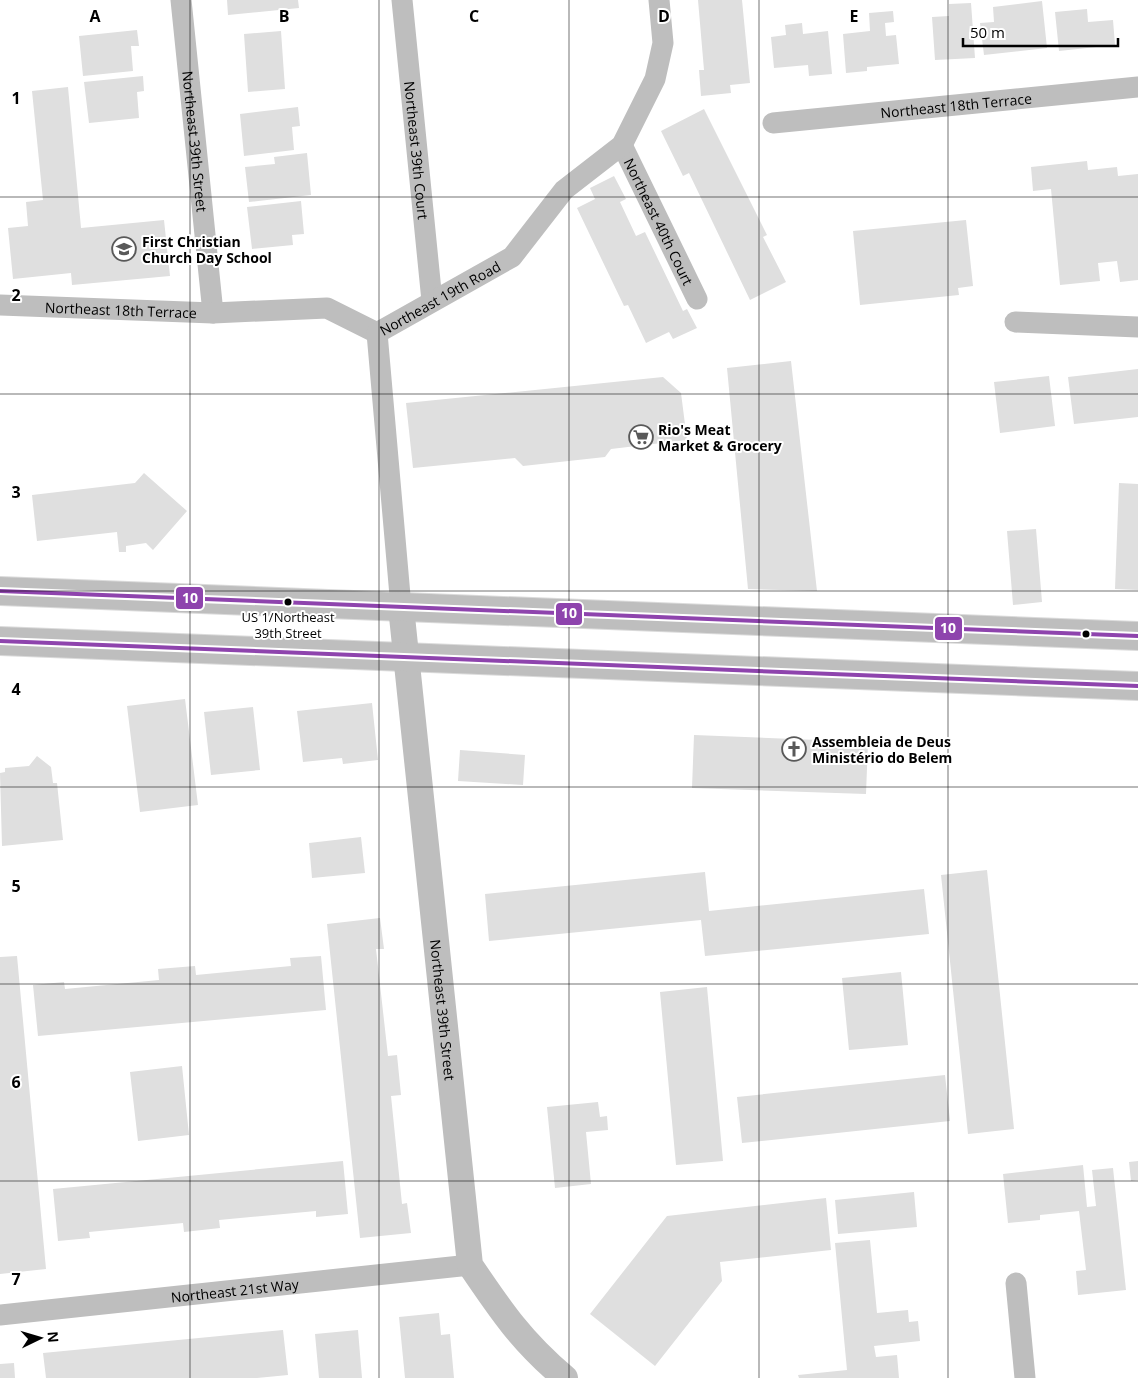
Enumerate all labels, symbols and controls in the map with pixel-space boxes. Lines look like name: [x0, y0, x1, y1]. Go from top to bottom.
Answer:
text: A: [89, 5, 101, 27]
text: B: [279, 5, 289, 27]
text: C: [469, 5, 479, 27]
text: D: [658, 5, 670, 27]
text: E: [850, 5, 859, 27]
scale bar: [963, 15, 1118, 47]
text: 50 m: [970, 22, 1005, 42]
street label: Northeast 39th Street: [179, 70, 212, 213]
street label: Northeast 39th Court: [401, 80, 433, 220]
text: 1: [11, 87, 21, 109]
street label: Northeast 18th Terrace: [880, 88, 1033, 122]
street label: Northeast 40th Court: [620, 155, 698, 288]
place label: First Christian Church Day School: [142, 232, 272, 267]
school or university icon: First Christian Church Day School: [111, 236, 137, 262]
street label: Northeast 19th Road: [376, 256, 504, 339]
text: 2: [11, 284, 21, 306]
street label: Northeast 18th Terrace: [45, 297, 197, 322]
place label: Rio's Meat Market & Grocery: [658, 420, 782, 455]
supermarket icon: Rio's Meat Market & Grocery: [628, 424, 654, 450]
text: 3: [11, 481, 21, 503]
line badge: 10: [175, 586, 204, 610]
text: 10: [182, 588, 198, 607]
marker: US 1/Northeast 39th Street: [283, 597, 293, 607]
line badge: 10: [555, 602, 583, 626]
text: 10: [561, 603, 577, 622]
place label: US 1/Northeast 39th Street: [241, 608, 335, 642]
line badge: 10: [934, 616, 963, 641]
text: 10: [940, 618, 956, 637]
unlabelled marker: [1081, 629, 1091, 639]
text: 4: [11, 678, 21, 700]
place label: Assembleia de Deus Ministério do Belem: [812, 732, 952, 767]
church icon: Assembleia de Deus Ministério do Belem: [781, 736, 807, 762]
text: 5: [11, 875, 21, 897]
street label: Northeast 39th Street: [426, 938, 460, 1081]
text: 6: [11, 1071, 21, 1093]
text: 7: [11, 1268, 21, 1290]
street label: Northeast 21st Way: [170, 1274, 300, 1306]
north arrow: [15, 1313, 65, 1363]
text: N: [43, 1330, 63, 1343]

